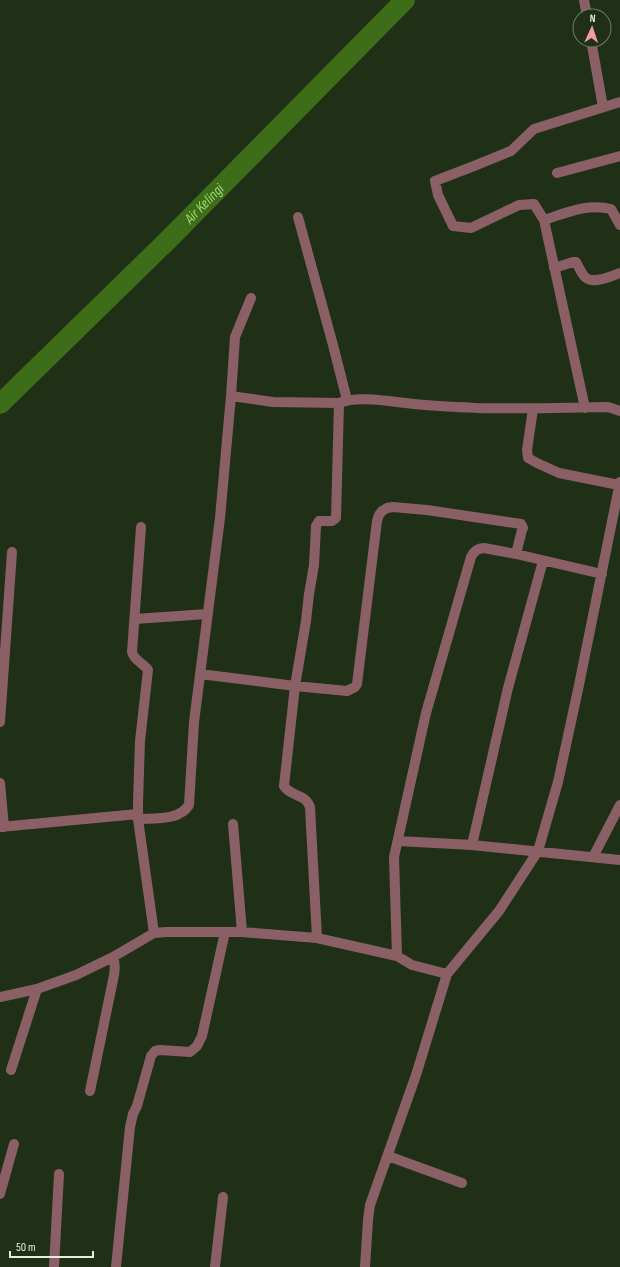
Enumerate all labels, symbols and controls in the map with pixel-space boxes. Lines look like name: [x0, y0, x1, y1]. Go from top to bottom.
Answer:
north arrow: [572, 8, 612, 48]
text: N: [589, 12, 596, 25]
water label: Air Kelingi: [179, 179, 229, 228]
scale bar: [10, 1233, 93, 1259]
text: 50 m: [16, 1240, 36, 1255]

